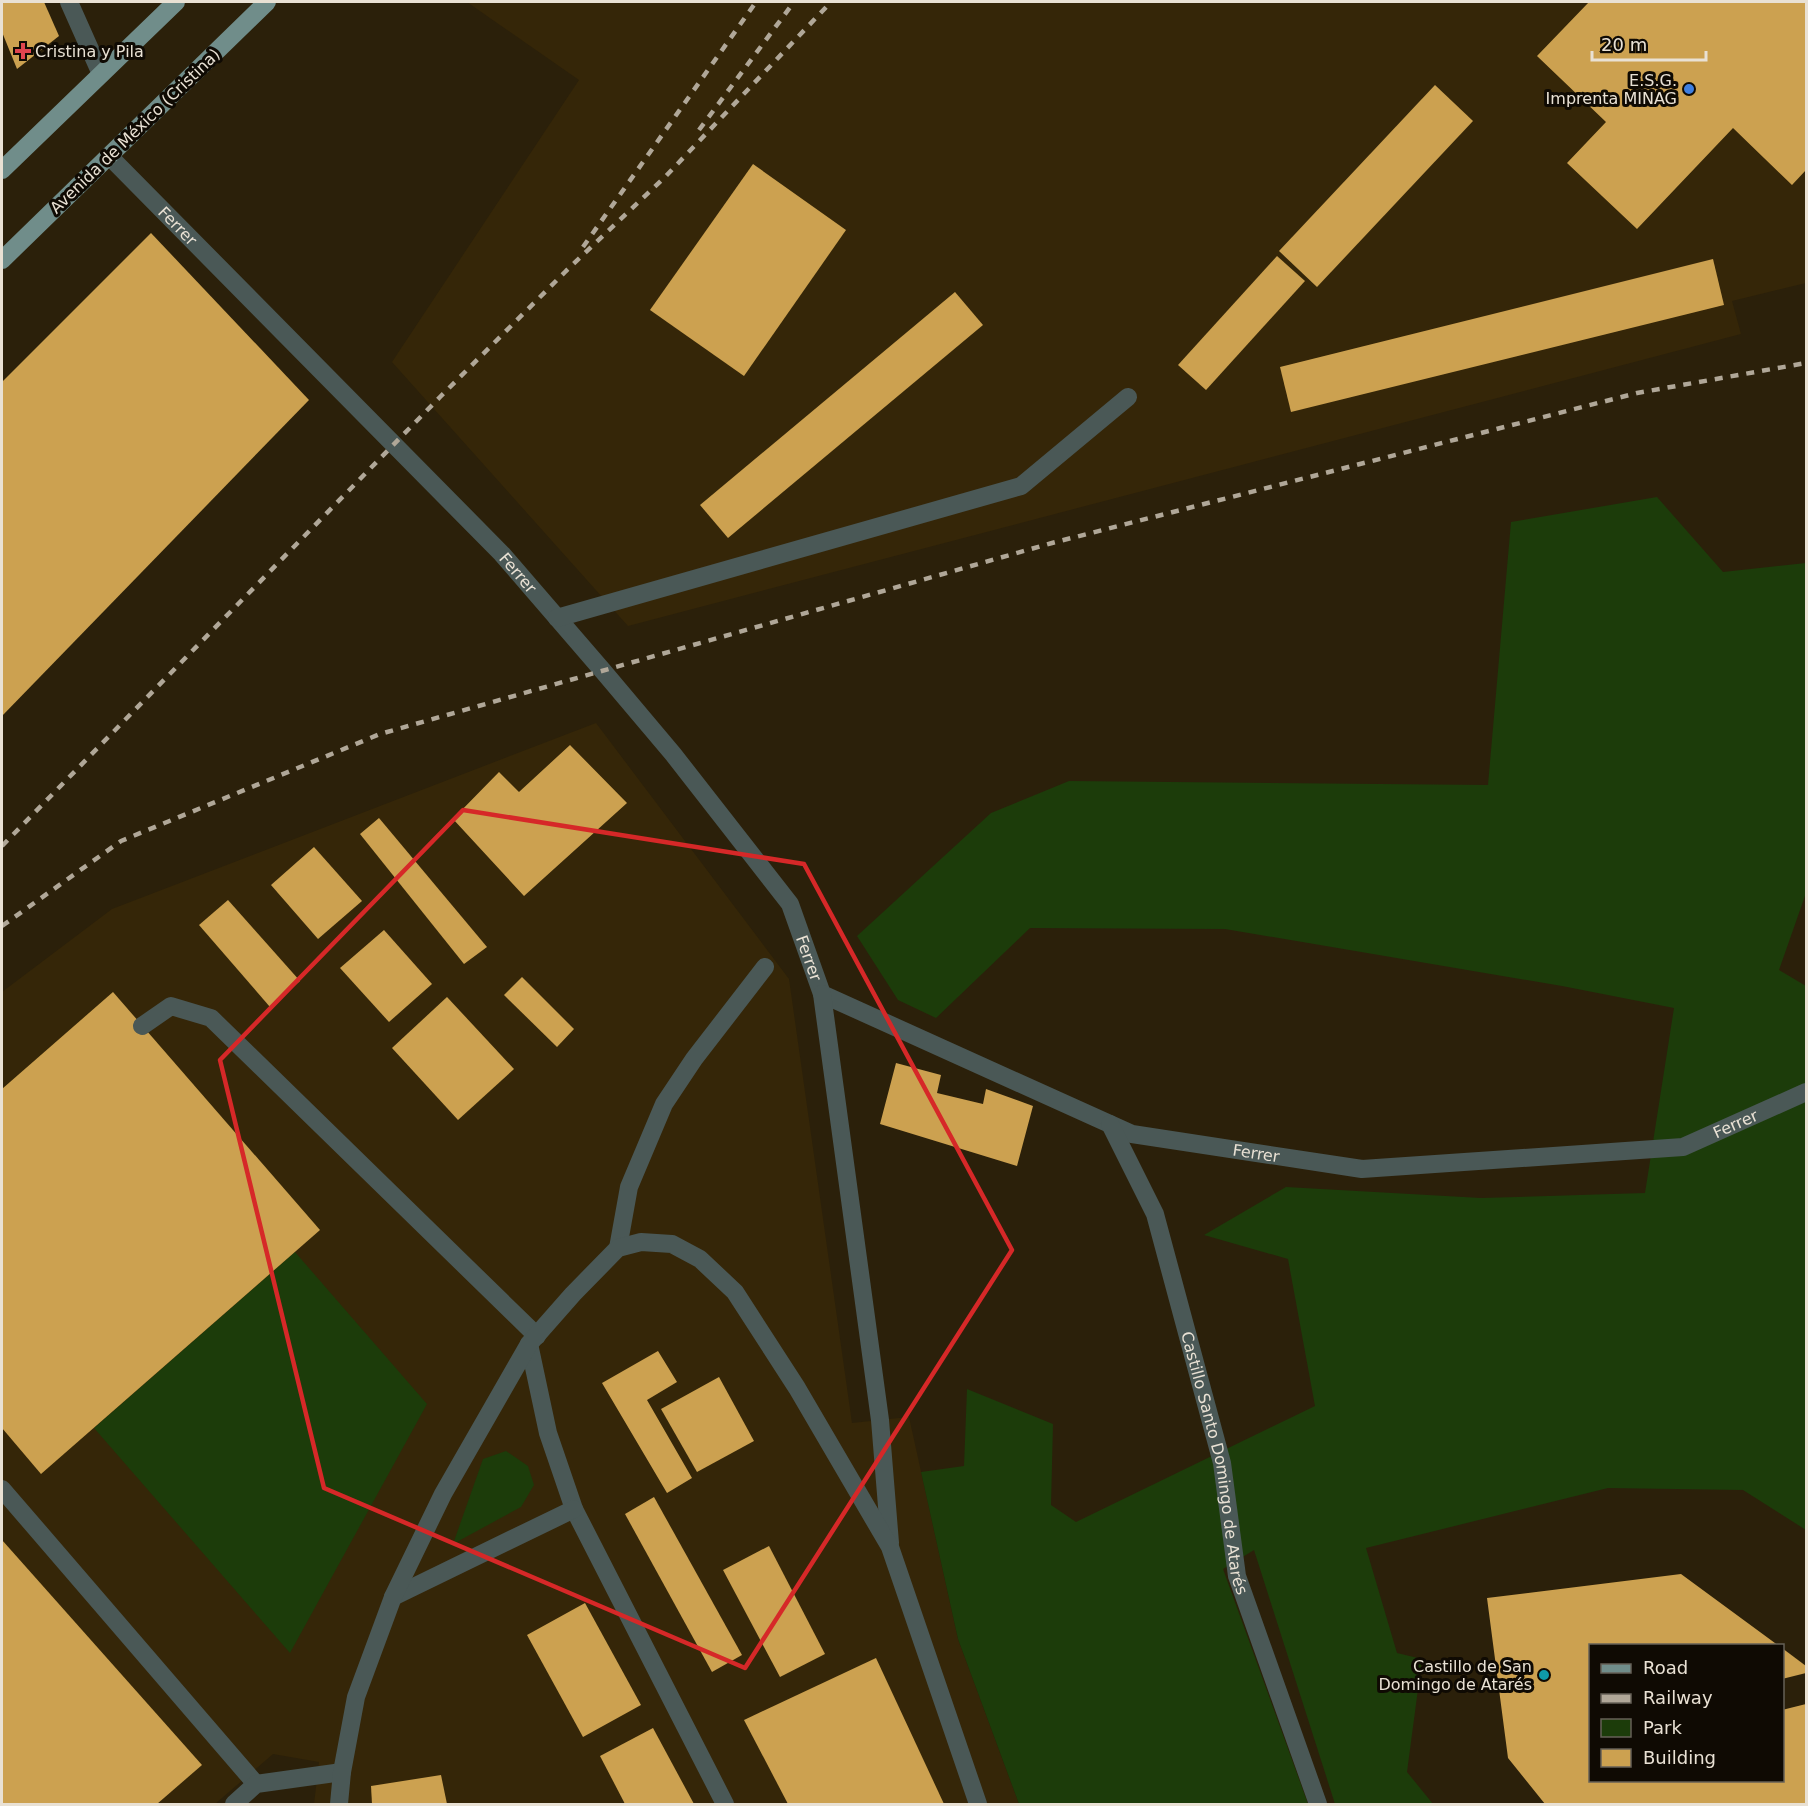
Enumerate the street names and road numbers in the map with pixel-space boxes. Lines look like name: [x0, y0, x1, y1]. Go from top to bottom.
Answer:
street label: Avenida de México (Cristina): [46, 45, 224, 217]
street label: Ferrer: [155, 202, 201, 249]
street label: Ferrer: [496, 549, 541, 597]
street label: Ferrer: [792, 933, 826, 984]
street label: Ferrer: [1710, 1105, 1761, 1142]
street label: Ferrer: [1231, 1140, 1281, 1166]
street label: Castillo Santo Domingo de Atarés: [1178, 1329, 1252, 1597]

